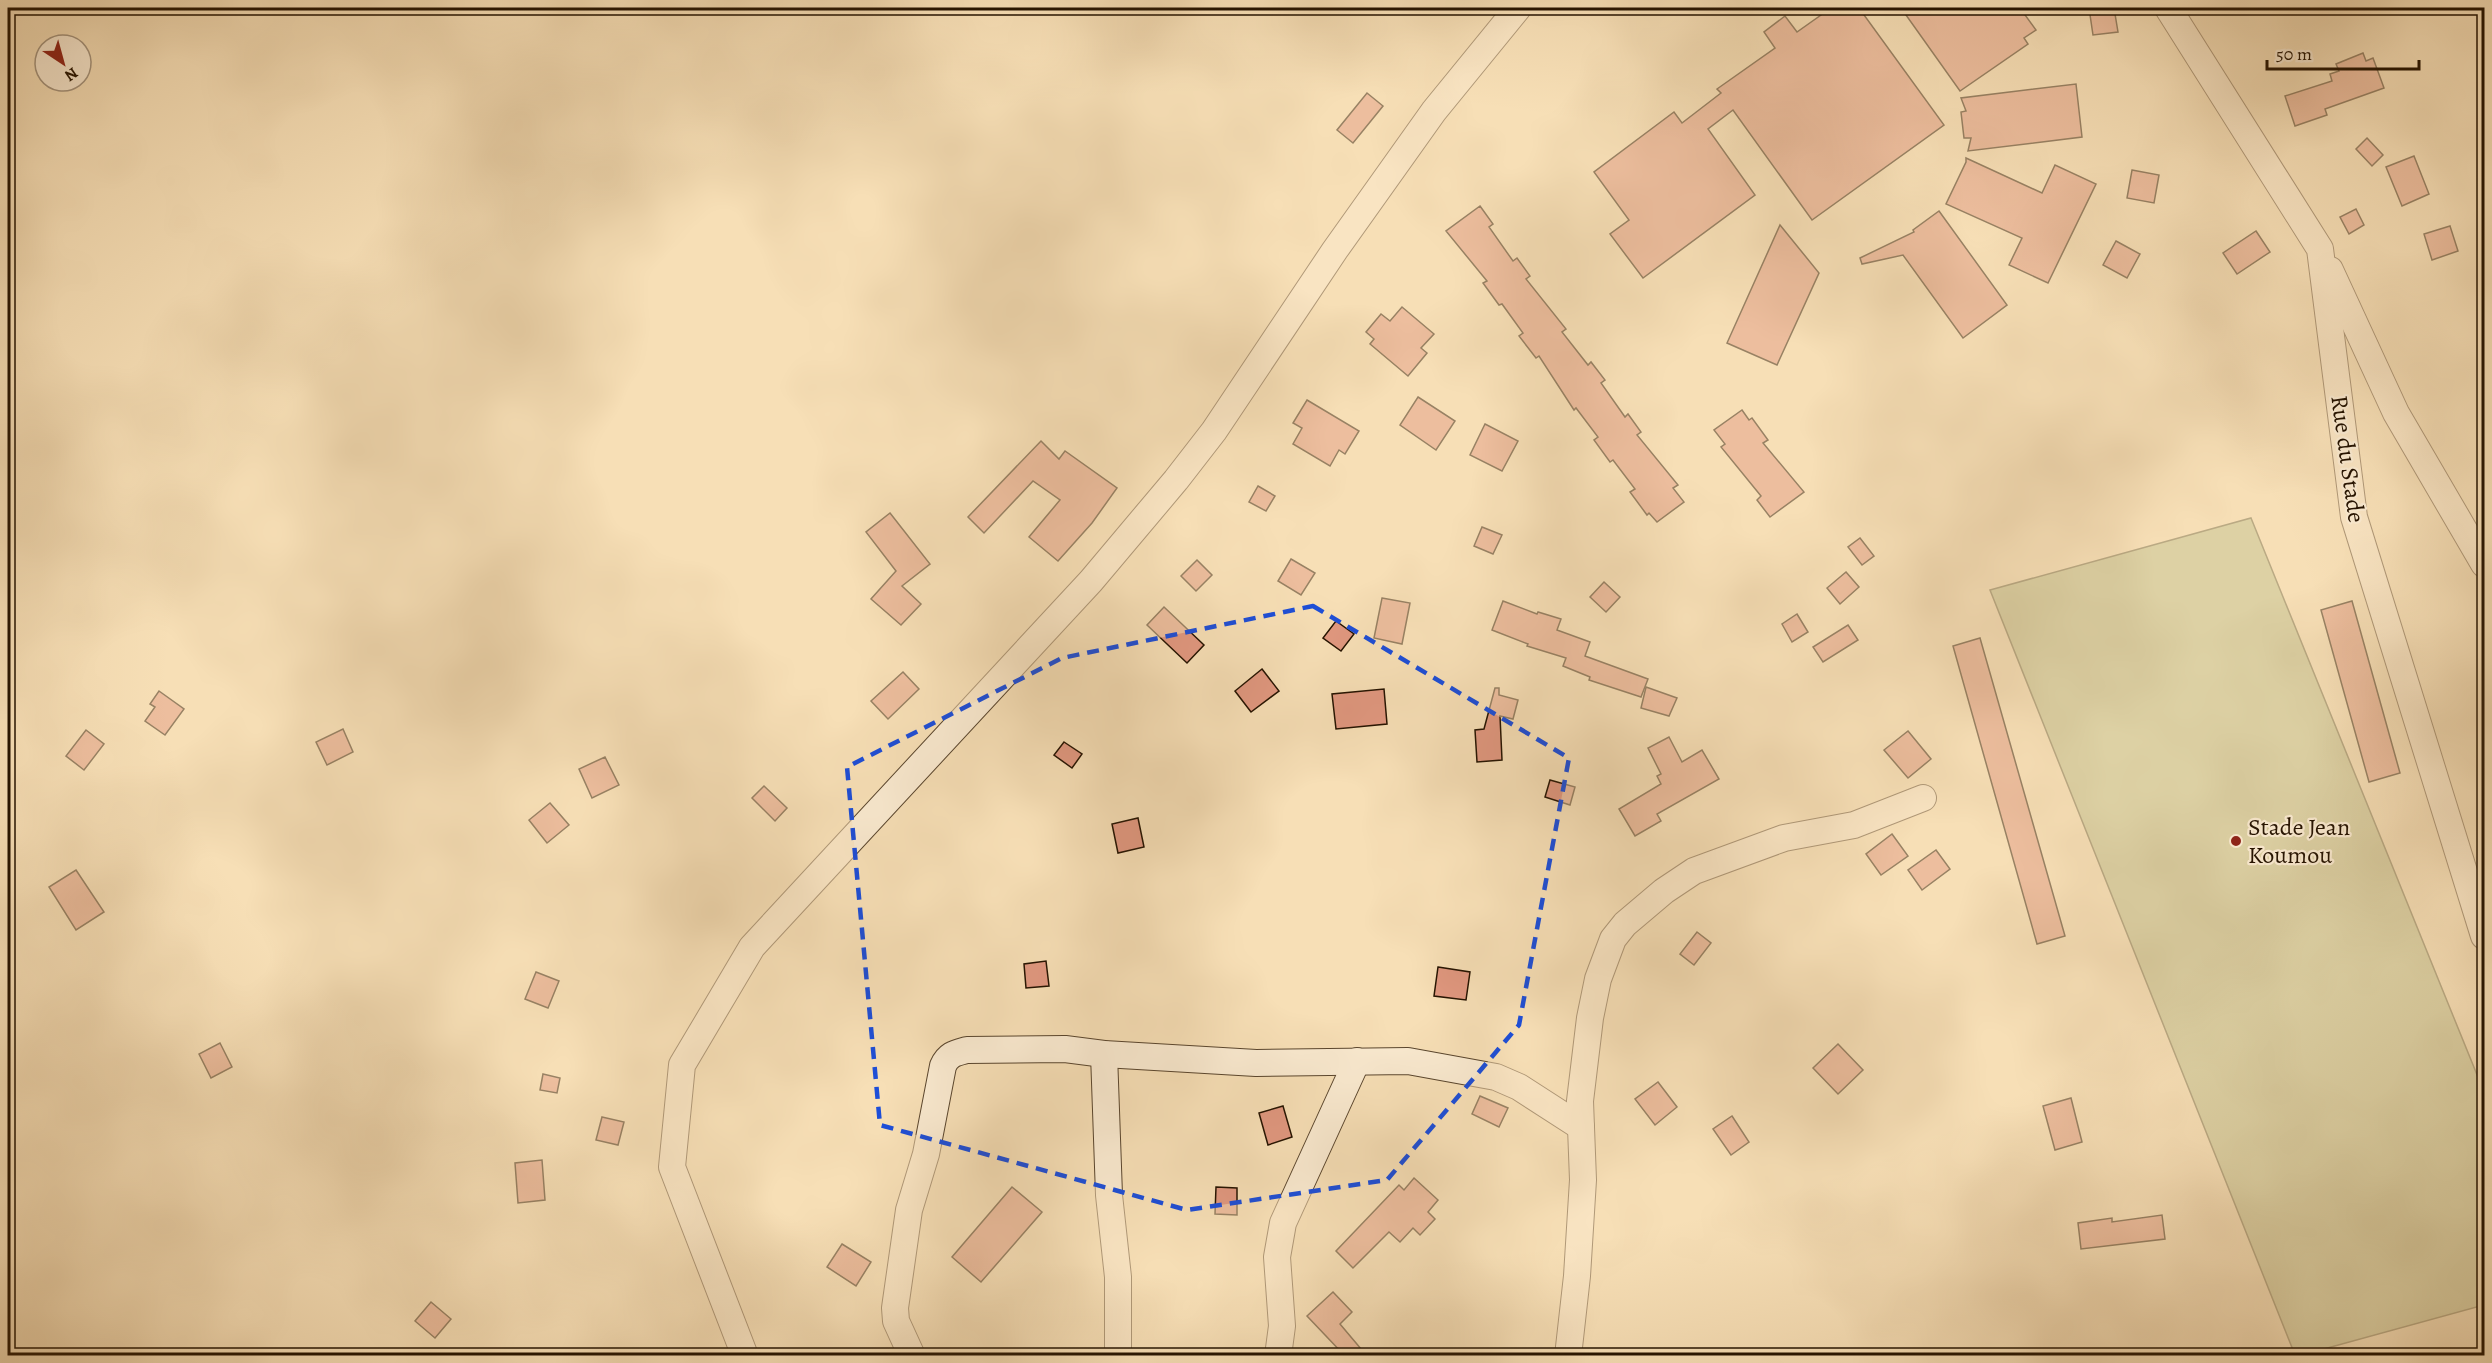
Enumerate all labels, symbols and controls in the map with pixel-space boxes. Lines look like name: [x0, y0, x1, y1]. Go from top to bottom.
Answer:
north arrow: [33, 33, 93, 93]
scale bar: [2267, 33, 2418, 71]
text: 50 m: [2276, 42, 2312, 66]
text: N: [60, 62, 82, 87]
street label: Rue du Stade: [2323, 393, 2373, 525]
place label: Stade Jean Koumou: [2248, 811, 2350, 871]
marker: Stade Jean Koumou: [2229, 834, 2243, 848]

